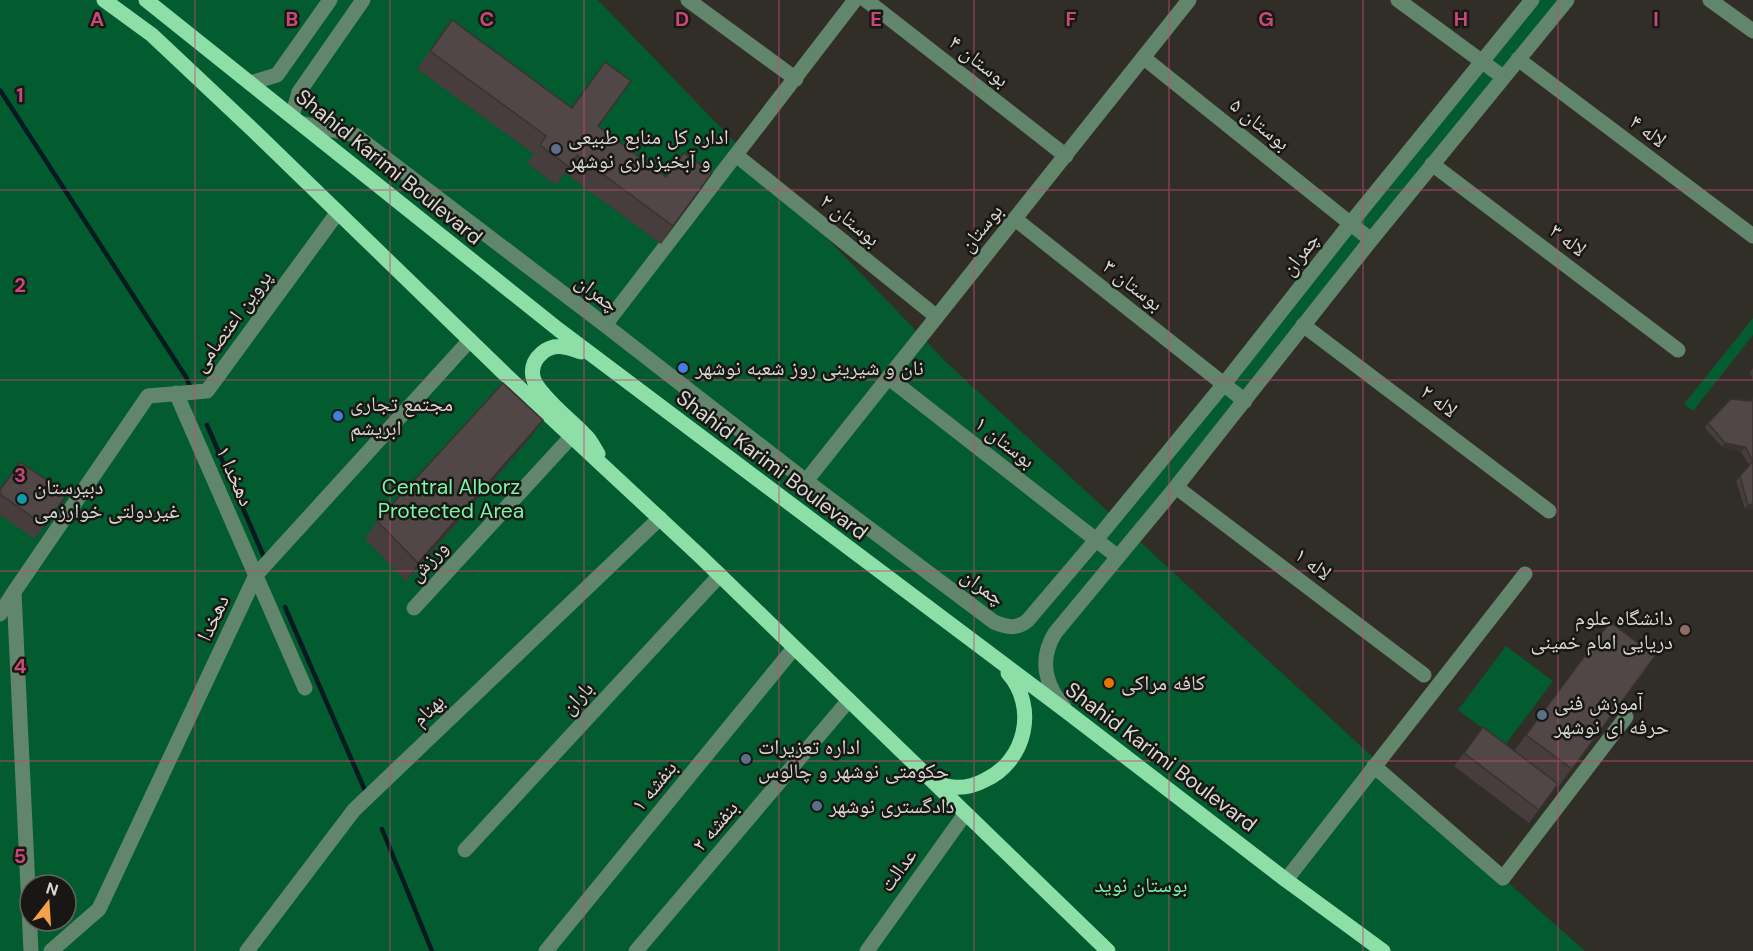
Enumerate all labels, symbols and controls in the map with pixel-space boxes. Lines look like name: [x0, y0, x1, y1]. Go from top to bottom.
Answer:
text: A: [90, 6, 104, 32]
text: B: [286, 6, 298, 32]
text: C: [480, 6, 494, 32]
text: D: [675, 6, 689, 32]
text: E: [870, 6, 882, 32]
text: F: [1065, 6, 1077, 32]
text: G: [1258, 6, 1274, 32]
text: H: [1454, 6, 1468, 32]
text: I: [1653, 6, 1659, 32]
street label: بوستان ۴: [943, 29, 1015, 93]
text: 1: [16, 82, 24, 108]
street label: Shahid Karimi Boulevard: [290, 83, 488, 251]
street label: بوستان ۵: [1224, 91, 1296, 157]
street label: لاله ۴: [1624, 108, 1672, 154]
place label: اداره كل منابع طبيعی و آبخيزداری نوشهر: [567, 123, 729, 175]
marker: اداره كل منابع طبيعی و آبخيزداری نوشهر: [549, 142, 563, 156]
street label: بوستان ۲: [814, 187, 886, 253]
street label: بوستان: [953, 198, 1009, 258]
street label: لاله ۳: [1544, 217, 1592, 263]
street label: چمران: [1274, 227, 1326, 281]
street label: بوستان ۳: [1097, 253, 1169, 317]
street label: پروین اعتصامی: [186, 264, 278, 378]
street label: چمران: [569, 267, 625, 319]
text: 2: [14, 272, 26, 298]
place label: نان و شیرینی روز شعبه نوشهر: [694, 354, 924, 382]
marker: نان و شیرینی روز شعبه نوشهر: [676, 361, 690, 375]
street label: لاله ۲: [1415, 378, 1463, 424]
street label: Shahid Karimi Boulevard: [671, 384, 873, 546]
place label: مجتمع تجاری ابریشم: [350, 390, 453, 442]
marker: مجتمع تجاری ابریشم: [331, 409, 345, 423]
street label: بوستان ۱: [969, 410, 1041, 474]
street label: دهخدا ۱: [209, 441, 261, 511]
text: 3: [14, 462, 26, 488]
place label: دبیرستان غیردولتی خوارزمی: [34, 473, 180, 525]
park label: Central Alborz Protected Area: [378, 473, 524, 525]
marker: دبیرستان غیردولتی خوارزمی: [15, 492, 29, 506]
street label: ورزش: [402, 534, 454, 588]
street label: لاله ۱: [1289, 541, 1337, 587]
street label: چمران: [955, 562, 1011, 612]
street label: دهخدا: [190, 590, 236, 646]
place label: دانشگاه علوم دریایی امام خمینی: [1531, 604, 1673, 656]
marker: دانشگاه علوم دریایی امام خمینی: [1678, 623, 1692, 637]
text: 4: [14, 653, 27, 679]
place label: کافه مراکی: [1121, 669, 1205, 697]
street label: باران: [554, 675, 600, 721]
street label: Shahid Karimi Boulevard: [1060, 676, 1262, 838]
marker: کافه مراکی: [1102, 676, 1116, 690]
street label: بهنام: [406, 688, 450, 732]
place label: آموزش فنی حرفه ای نوشهر: [1553, 689, 1669, 741]
marker: آموزش فنی حرفه ای نوشهر: [1535, 708, 1549, 722]
place label: اداره تعزیرات حکومتی نوشهر و چالوس: [758, 733, 949, 785]
marker: اداره تعزیرات حکومتی نوشهر و چالوس: [739, 752, 753, 766]
street label: بنفشه ۱: [625, 754, 683, 818]
place label: دادگستری نوشهر: [828, 792, 955, 820]
street label: بنفشه ۲: [685, 795, 745, 857]
marker: دادگستری نوشهر: [810, 799, 824, 813]
street label: عدالت: [873, 842, 923, 897]
text: 5: [14, 843, 26, 869]
park label: بوستان نوید: [1095, 871, 1187, 899]
north arrow: [18, 873, 78, 933]
text: N: [44, 877, 61, 901]

